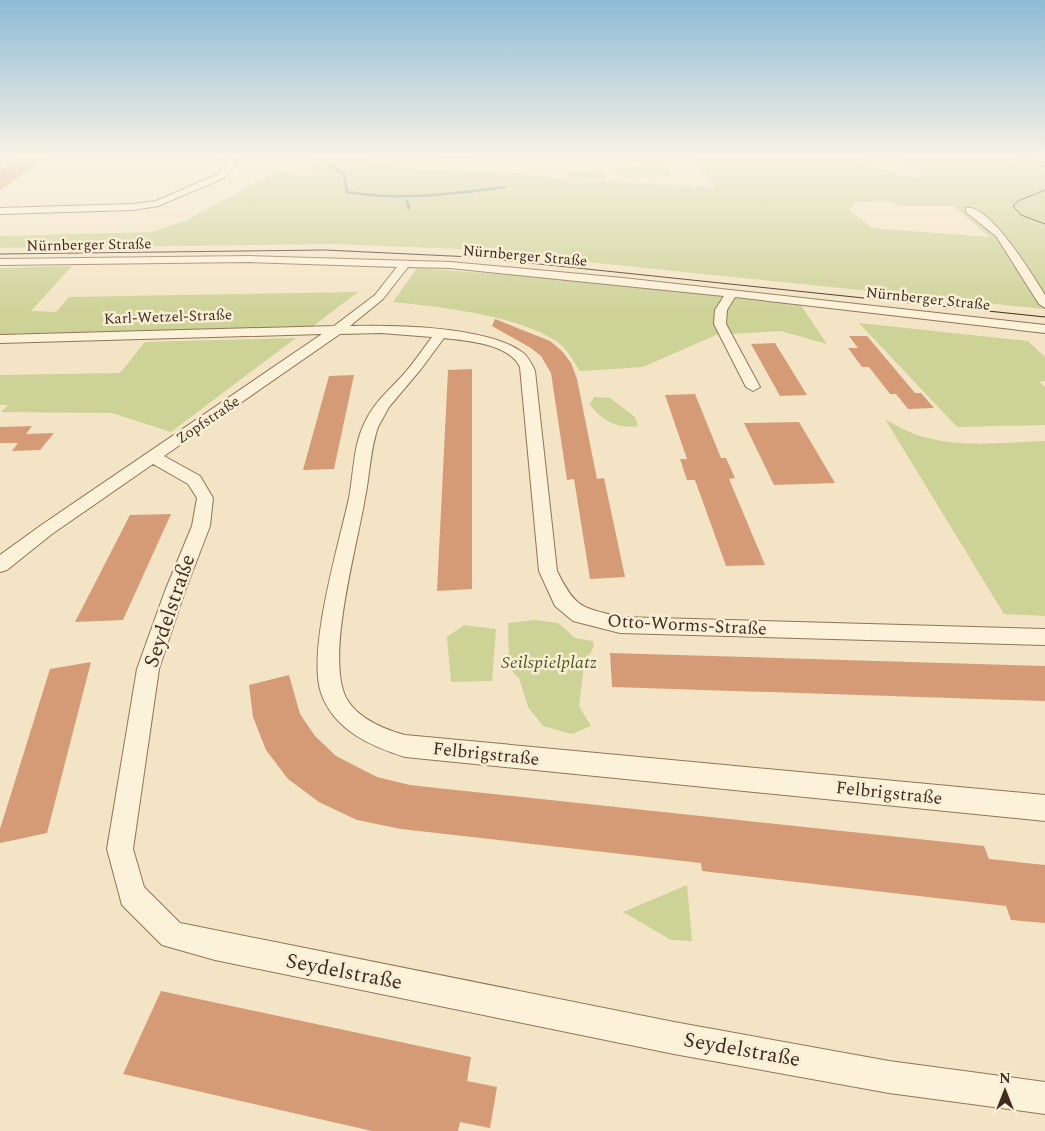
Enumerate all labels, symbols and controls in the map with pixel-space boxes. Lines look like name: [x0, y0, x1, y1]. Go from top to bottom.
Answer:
street label: Nürnberger Straße: [26, 232, 152, 258]
street label: Nürnberger Straße: [462, 239, 588, 273]
street label: Nürnberger Straße: [865, 281, 991, 317]
street label: Karl-Wetzel-Straße: [104, 303, 232, 331]
street label: Zopfstraße: [171, 390, 245, 450]
street label: Seydelstraße: [136, 550, 204, 672]
street label: Otto-Worms-Straße: [607, 607, 767, 643]
park label: Seilspielplatz: [501, 649, 597, 676]
street label: Felbrigstraße: [431, 735, 541, 773]
street label: Felbrigstraße: [834, 774, 944, 812]
street label: Seydelstraße: [283, 945, 405, 999]
street label: Seydelstraße: [681, 1024, 803, 1076]
north arrow: [980, 1066, 1030, 1116]
text: N: [999, 1068, 1011, 1089]

